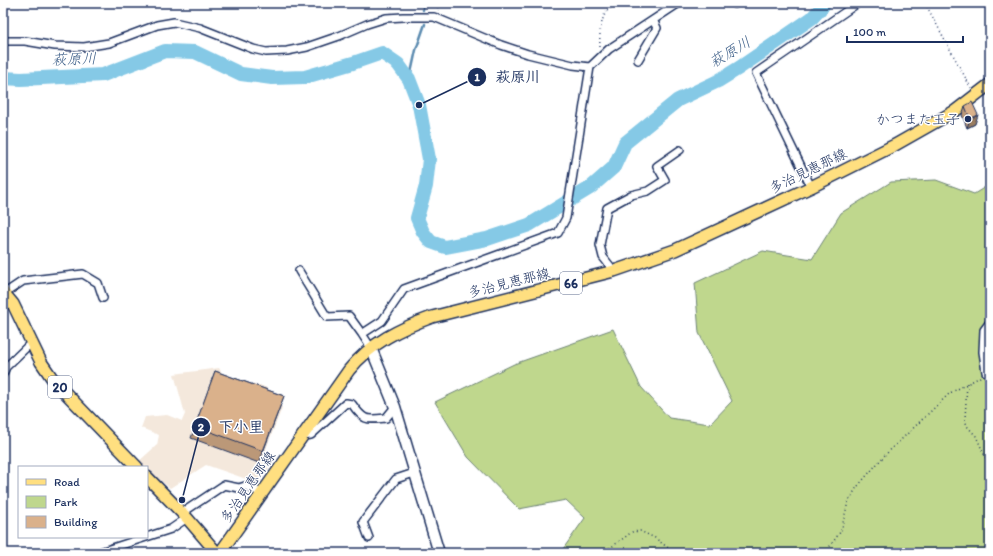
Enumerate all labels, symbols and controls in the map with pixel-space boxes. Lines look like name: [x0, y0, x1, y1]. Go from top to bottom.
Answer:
scale bar: [847, 18, 963, 44]
text: 100 m: [853, 25, 886, 39]
water label: 萩原川: [706, 33, 754, 71]
water label: 萩原川: [51, 49, 97, 69]
callout: 萩原川: [467, 63, 548, 90]
text: 萩原川: [495, 68, 541, 86]
text: 1: [474, 70, 480, 84]
place label: かつまた玉子: [876, 111, 960, 128]
marker: かつまた玉子: [963, 114, 973, 124]
street label: 多治見恵那線: [767, 145, 849, 197]
street label: 多治見恵那線: [466, 265, 552, 301]
road number: 66: [560, 272, 582, 294]
road number: 20: [48, 376, 72, 398]
callout: 下小里: [191, 413, 272, 440]
text: 下小里: [218, 418, 264, 436]
text: 2: [198, 420, 205, 434]
street label: 多治見恵那線: [217, 448, 279, 526]
legend: [18, 466, 148, 538]
text: Road: [54, 475, 80, 489]
text: Park: [54, 495, 78, 509]
text: Building: [54, 515, 98, 529]

